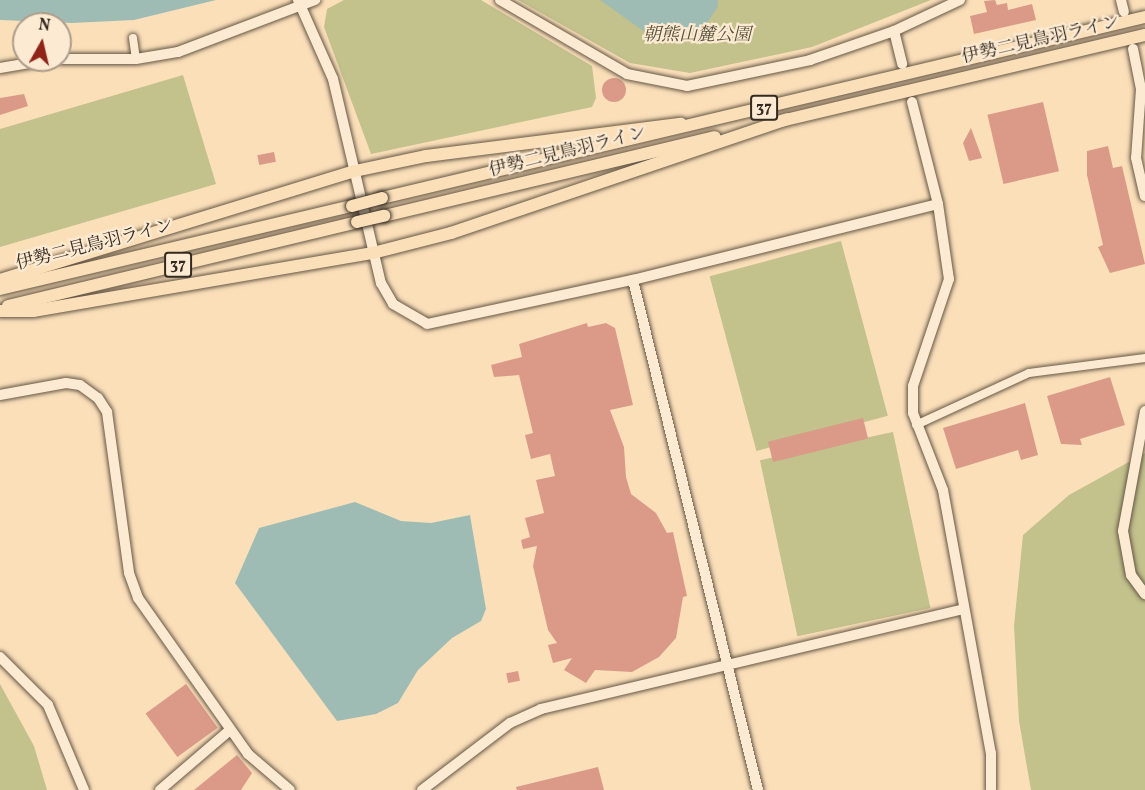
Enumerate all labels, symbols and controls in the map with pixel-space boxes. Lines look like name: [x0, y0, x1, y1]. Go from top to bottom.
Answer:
north arrow: [12, 12, 72, 72]
street label: 伊勢二見鳥羽ライン: [960, 12, 1122, 70]
text: N: [37, 14, 52, 38]
park label: 朝熊山麓公園: [643, 25, 751, 47]
road number: 37: [749, 95, 779, 121]
street label: 伊勢二見鳥羽ライン: [487, 123, 649, 183]
street label: 伊勢二見鳥羽ライン: [14, 216, 176, 276]
road number: 37: [163, 252, 193, 278]

